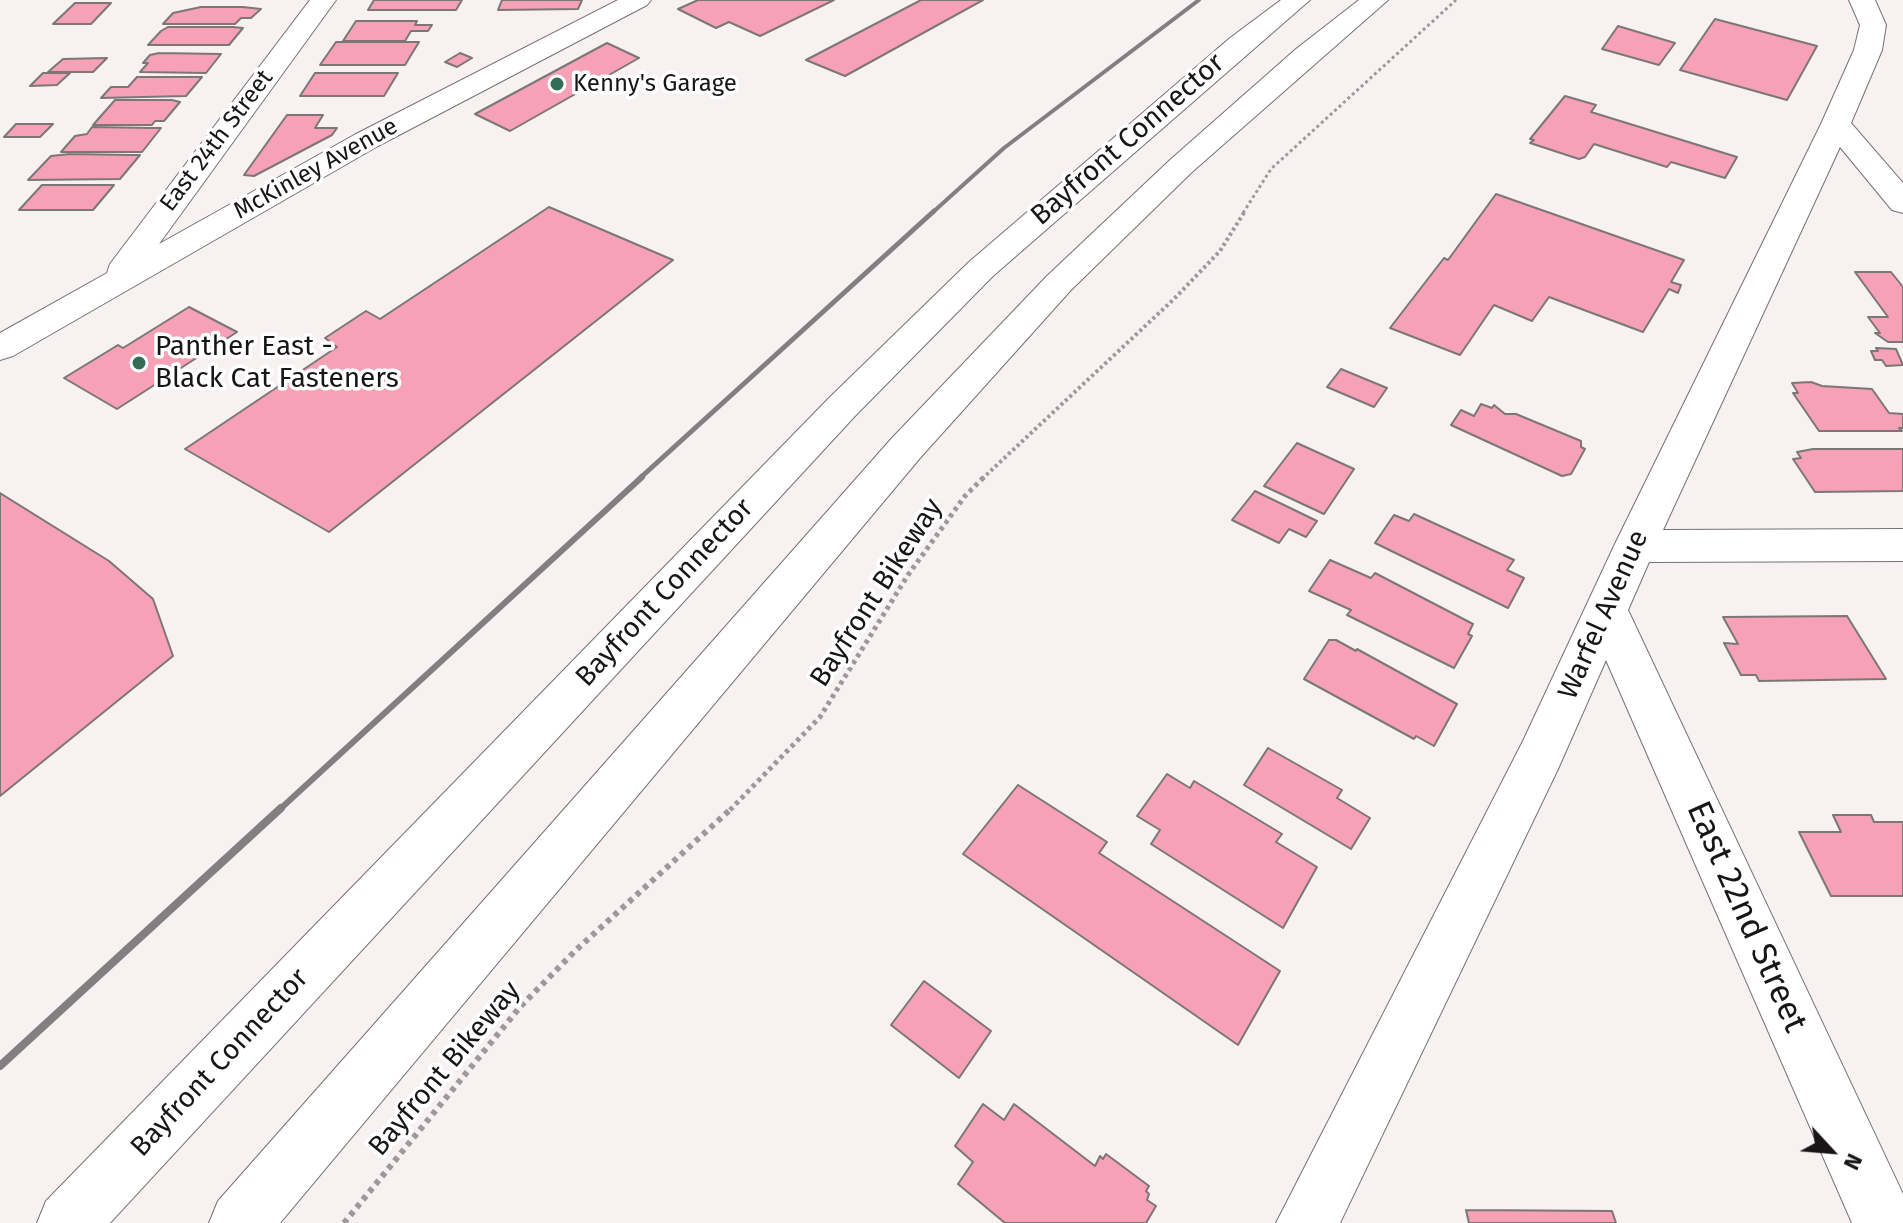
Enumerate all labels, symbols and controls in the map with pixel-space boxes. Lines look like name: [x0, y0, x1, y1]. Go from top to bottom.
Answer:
street label: Bayfront Connector: [1025, 47, 1231, 233]
street label: East 24th Street: [154, 65, 280, 217]
place label: Kenny's Garage: [573, 70, 737, 98]
marker: Kenny's Garage: [548, 75, 566, 93]
street label: McKinley Avenue: [229, 112, 403, 226]
place label: Panther East - Black Cat Fasteners: [155, 330, 399, 396]
marker: Panther East - Black Cat Fasteners: [130, 354, 148, 372]
street label: Bayfront Connector: [569, 492, 761, 694]
street label: Bayfront Bikeway: [804, 493, 950, 693]
street label: Warfel Avenue: [1552, 525, 1656, 705]
street label: East 22nd Street: [1677, 795, 1815, 1039]
street label: Bayfront Connector: [124, 962, 316, 1164]
street label: Bayfront Bikeway: [362, 975, 528, 1163]
north arrow: [1791, 1111, 1871, 1191]
text: N: [1838, 1149, 1868, 1174]

